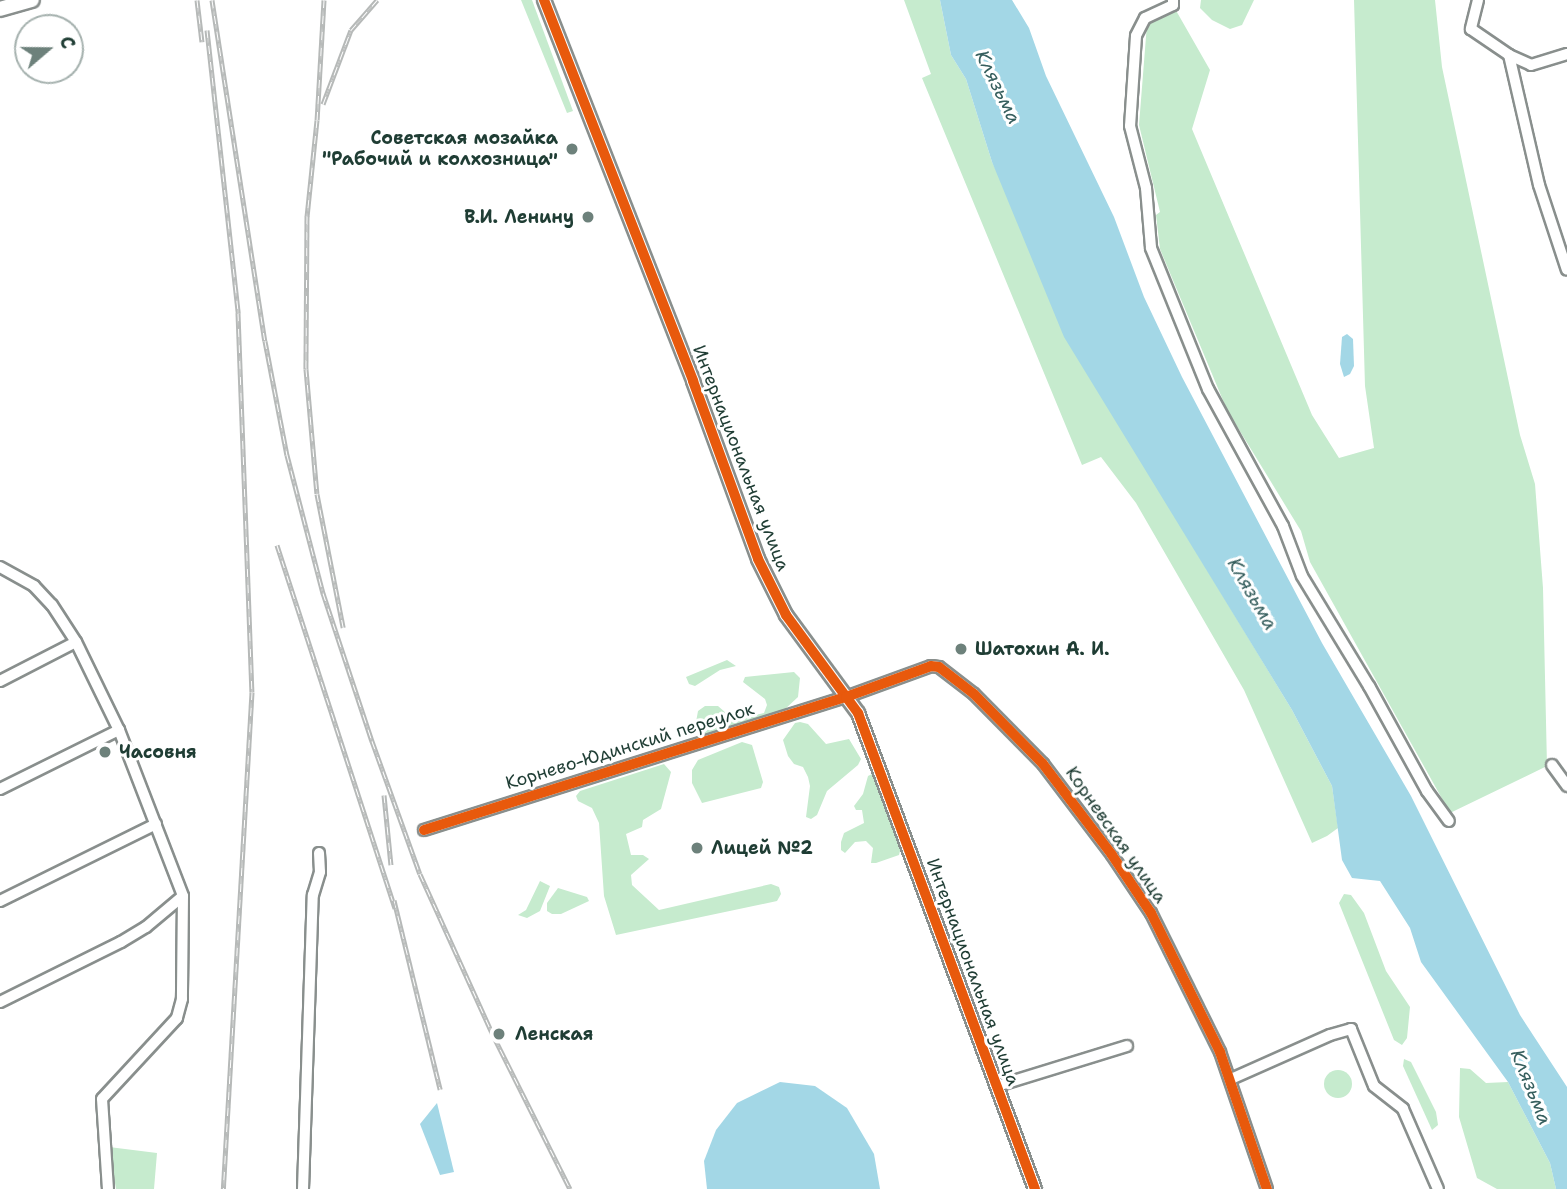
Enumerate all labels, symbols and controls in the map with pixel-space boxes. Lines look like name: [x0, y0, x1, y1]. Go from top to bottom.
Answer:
north arrow: [14, 14, 84, 84]
text: С: [54, 33, 81, 52]
water label: Клязьма: [970, 46, 1026, 128]
place label: Советская мозайка "Рабочий и колхозница": [322, 128, 558, 170]
marker: Советская мозайка "Рабочий и колхозница": [564, 141, 580, 157]
place label: В.И. Ленину: [464, 206, 574, 228]
marker: В.И. Ленину: [580, 209, 596, 225]
street label: Интернациональная улица: [688, 342, 794, 574]
water label: Клязьма: [1222, 554, 1282, 634]
place label: Шатохин А. И.: [975, 638, 1110, 660]
marker: Шатохин А. И.: [953, 641, 969, 657]
street label: Корнево-Юдинский переулок: [503, 698, 757, 794]
place label: Часовня: [119, 741, 197, 763]
marker: Часовня: [97, 744, 113, 760]
street label: Корневская улица: [1061, 763, 1171, 907]
place label: Лицей №2: [711, 837, 813, 859]
marker: Лицей №2: [689, 840, 705, 856]
street label: Интернациональная улица: [922, 855, 1024, 1089]
place label: Ленская: [515, 1023, 593, 1045]
marker: Ленская: [489, 1024, 509, 1044]
water label: Клязьма: [1506, 1046, 1556, 1128]

